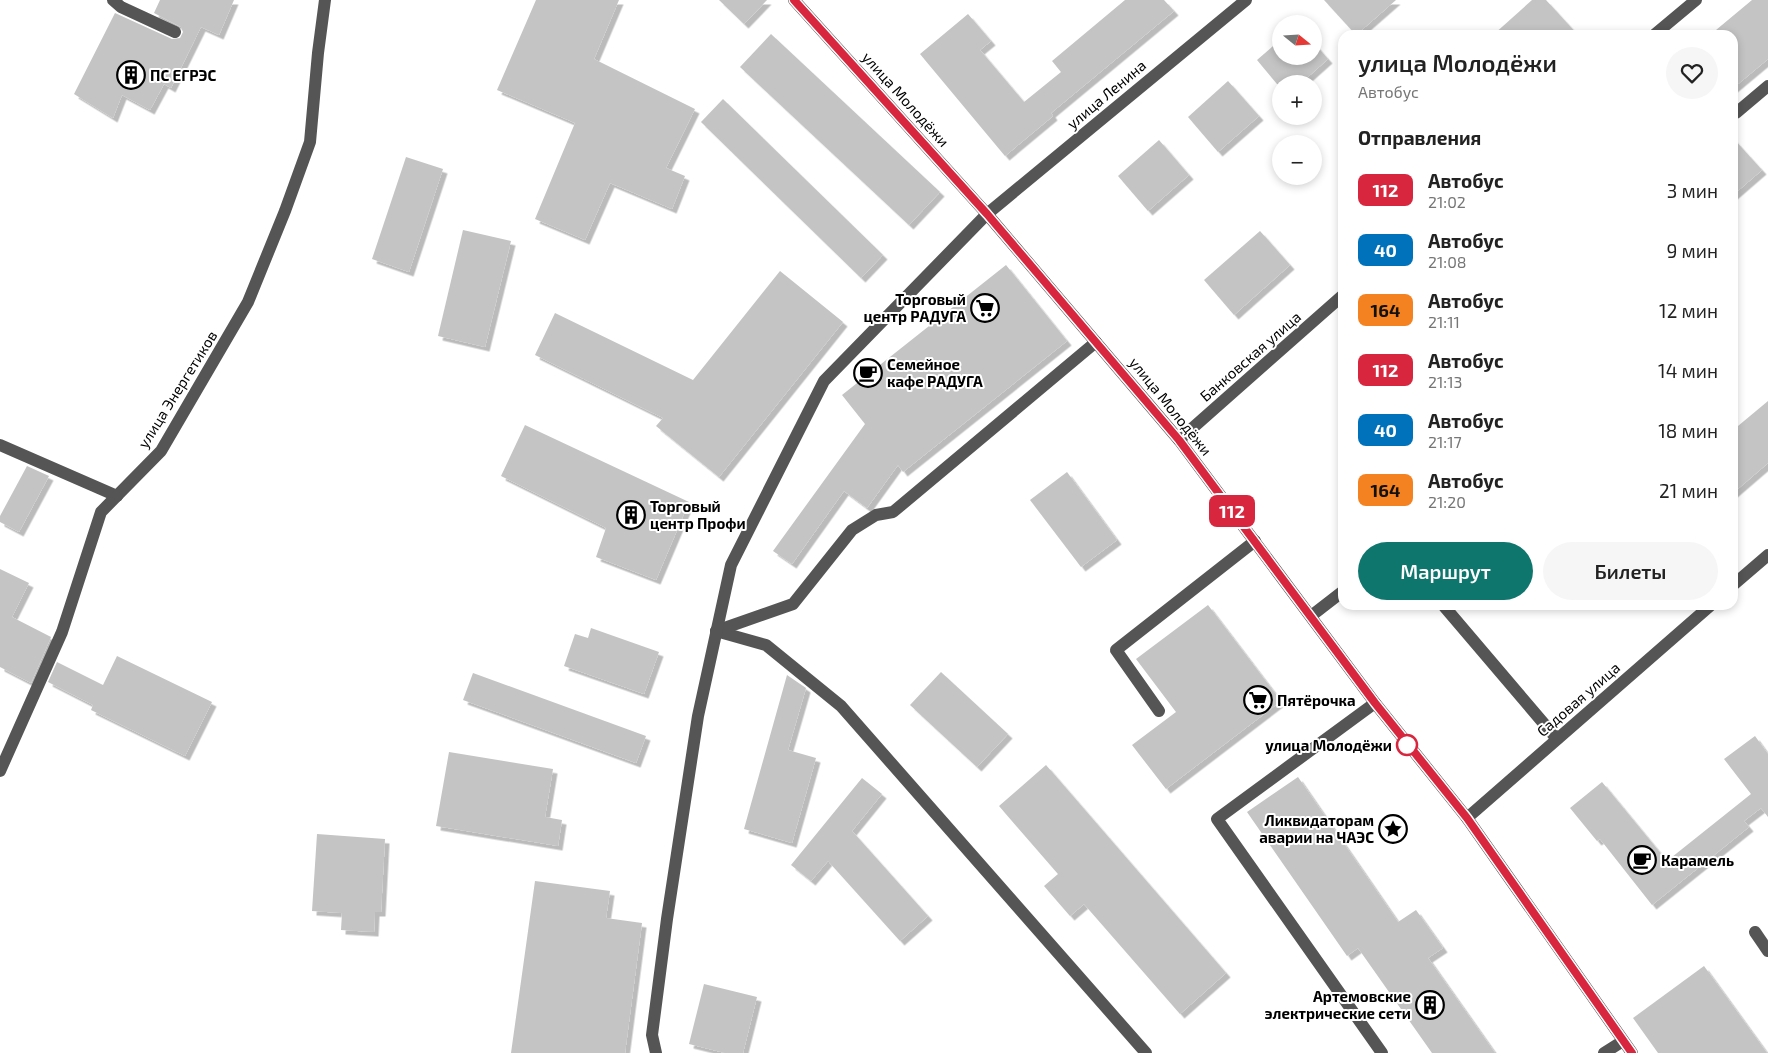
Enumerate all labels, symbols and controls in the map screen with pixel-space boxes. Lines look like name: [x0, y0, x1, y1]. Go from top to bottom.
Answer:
north arrow: [1272, 15, 1322, 65]
map controls: [1272, 15, 1322, 185]
button: heart: [1666, 47, 1718, 99]
street label: улица Молодёжи: [858, 48, 953, 151]
text: улица Молодёжи: [1358, 48, 1557, 77]
street label: улица Ленина: [1063, 56, 1150, 133]
building icon: ПС ЕГРЭС: [116, 60, 146, 90]
place label: ПС ЕГРЭС: [150, 66, 216, 84]
button: +: [1272, 75, 1322, 125]
text: Автобус: [1358, 82, 1419, 101]
text: Отправления: [1358, 126, 1481, 149]
button: −: [1272, 135, 1322, 185]
text: Автобус: [1428, 169, 1504, 192]
text: 112: [1372, 179, 1399, 201]
text: 3 мин: [1667, 179, 1718, 202]
text: 21:02: [1428, 192, 1466, 211]
text: Автобус: [1428, 229, 1504, 252]
text: 40: [1374, 239, 1397, 261]
text: 9 мин: [1666, 239, 1718, 262]
text: 21:08: [1428, 252, 1467, 271]
text: Автобус: [1428, 289, 1504, 312]
place label: Торговый центр РАДУГА: [863, 290, 966, 325]
supermarket icon: Торговый центр РАДУГА: [970, 293, 1000, 323]
text: 164: [1371, 299, 1400, 321]
text: 12 мин: [1659, 299, 1718, 322]
street label: Банковская улица: [1196, 307, 1305, 406]
text: 21:11: [1428, 312, 1460, 331]
street label: улица Энергетиков: [134, 327, 221, 452]
text: Автобус: [1428, 349, 1504, 372]
street label: улица Молодёжи: [1125, 353, 1216, 459]
place label: Семейное кафе РАДУГА: [887, 355, 983, 390]
cafe icon: Семейное кафе РАДУГА: [853, 358, 883, 388]
text: 112: [1372, 359, 1399, 381]
text: 14 мин: [1658, 359, 1718, 382]
text: 21:13: [1428, 372, 1462, 391]
text: Автобус: [1428, 409, 1504, 432]
text: 40: [1374, 419, 1397, 441]
text: 18 мин: [1658, 419, 1718, 442]
text: 21:17: [1428, 432, 1462, 451]
text: Автобус: [1428, 469, 1504, 492]
text: 164: [1371, 479, 1400, 501]
text: 21 мин: [1659, 479, 1718, 502]
text: 21:20: [1428, 492, 1466, 511]
line badge: 112: [1203, 495, 1261, 527]
place label: Торговый центр Профи: [650, 497, 746, 532]
building icon: Торговый центр Профи: [616, 500, 646, 530]
text: 112: [1219, 500, 1245, 522]
button: Маршрут: [1358, 542, 1533, 600]
button: Билеты: [1543, 542, 1718, 600]
street label: Садовая улица: [1533, 658, 1624, 741]
supermarket icon: Пятёрочка: [1243, 685, 1273, 715]
place label: Пятёрочка: [1277, 691, 1356, 709]
marker: улица Молодёжи: [1396, 734, 1418, 756]
place label: улица Молодёжи: [1265, 736, 1392, 754]
place label: Ликвидаторам аварии на ЧАЭС: [1259, 811, 1374, 846]
place icon: Ликвидаторам аварии на ЧАЭС: [1378, 814, 1408, 844]
cafe icon: Карамель: [1627, 845, 1657, 875]
place label: Карамель: [1661, 851, 1734, 869]
place label: Артемовские электрические сети: [1265, 987, 1411, 1022]
building icon: Артемовские электрические сети: [1415, 990, 1445, 1020]

